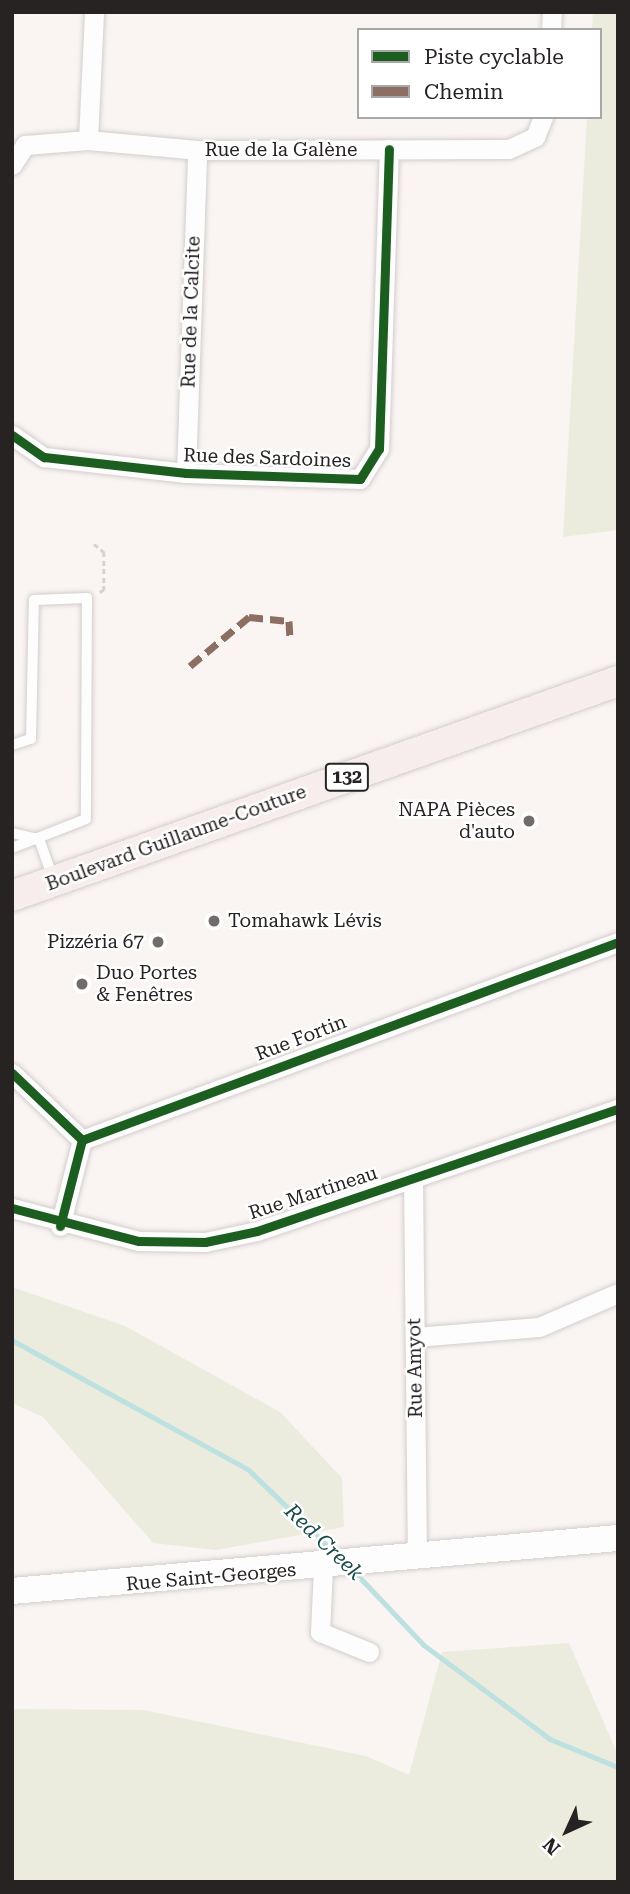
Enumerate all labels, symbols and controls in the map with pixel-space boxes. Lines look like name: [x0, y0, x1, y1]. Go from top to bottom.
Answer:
legend: [357, 28, 602, 119]
text: Piste cyclable: [424, 45, 564, 69]
text: Chemin: [424, 80, 504, 104]
street label: Rue de la Galène: [205, 139, 357, 161]
street label: Rue de la Calcite: [177, 236, 205, 388]
street label: Rue des Sardoines: [183, 444, 351, 472]
road number: 132: [324, 762, 370, 792]
street label: Boulevard Guillaume-Couture: [43, 780, 309, 896]
place label: NAPA Pièces d'auto: [398, 799, 515, 843]
marker: NAPA Pièces d'auto: [521, 813, 537, 829]
place label: Tomahawk Lévis: [228, 910, 382, 932]
marker: Tomahawk Lévis: [206, 913, 222, 929]
place label: Pizzéria 67: [47, 931, 144, 953]
marker: Pizzéria 67: [150, 934, 166, 950]
place label: Duo Portes & Fenêtres: [96, 962, 197, 1006]
marker: Duo Portes & Fenêtres: [74, 976, 90, 992]
street label: Rue Fortin: [252, 1010, 350, 1066]
street label: Rue Martineau: [246, 1161, 380, 1225]
street label: Rue Amyot: [403, 1318, 427, 1418]
water label: Red Creek: [280, 1499, 368, 1585]
street label: Rue Saint-Georges: [125, 1558, 297, 1596]
north arrow: [532, 1796, 602, 1866]
text: N: [538, 1833, 565, 1860]

